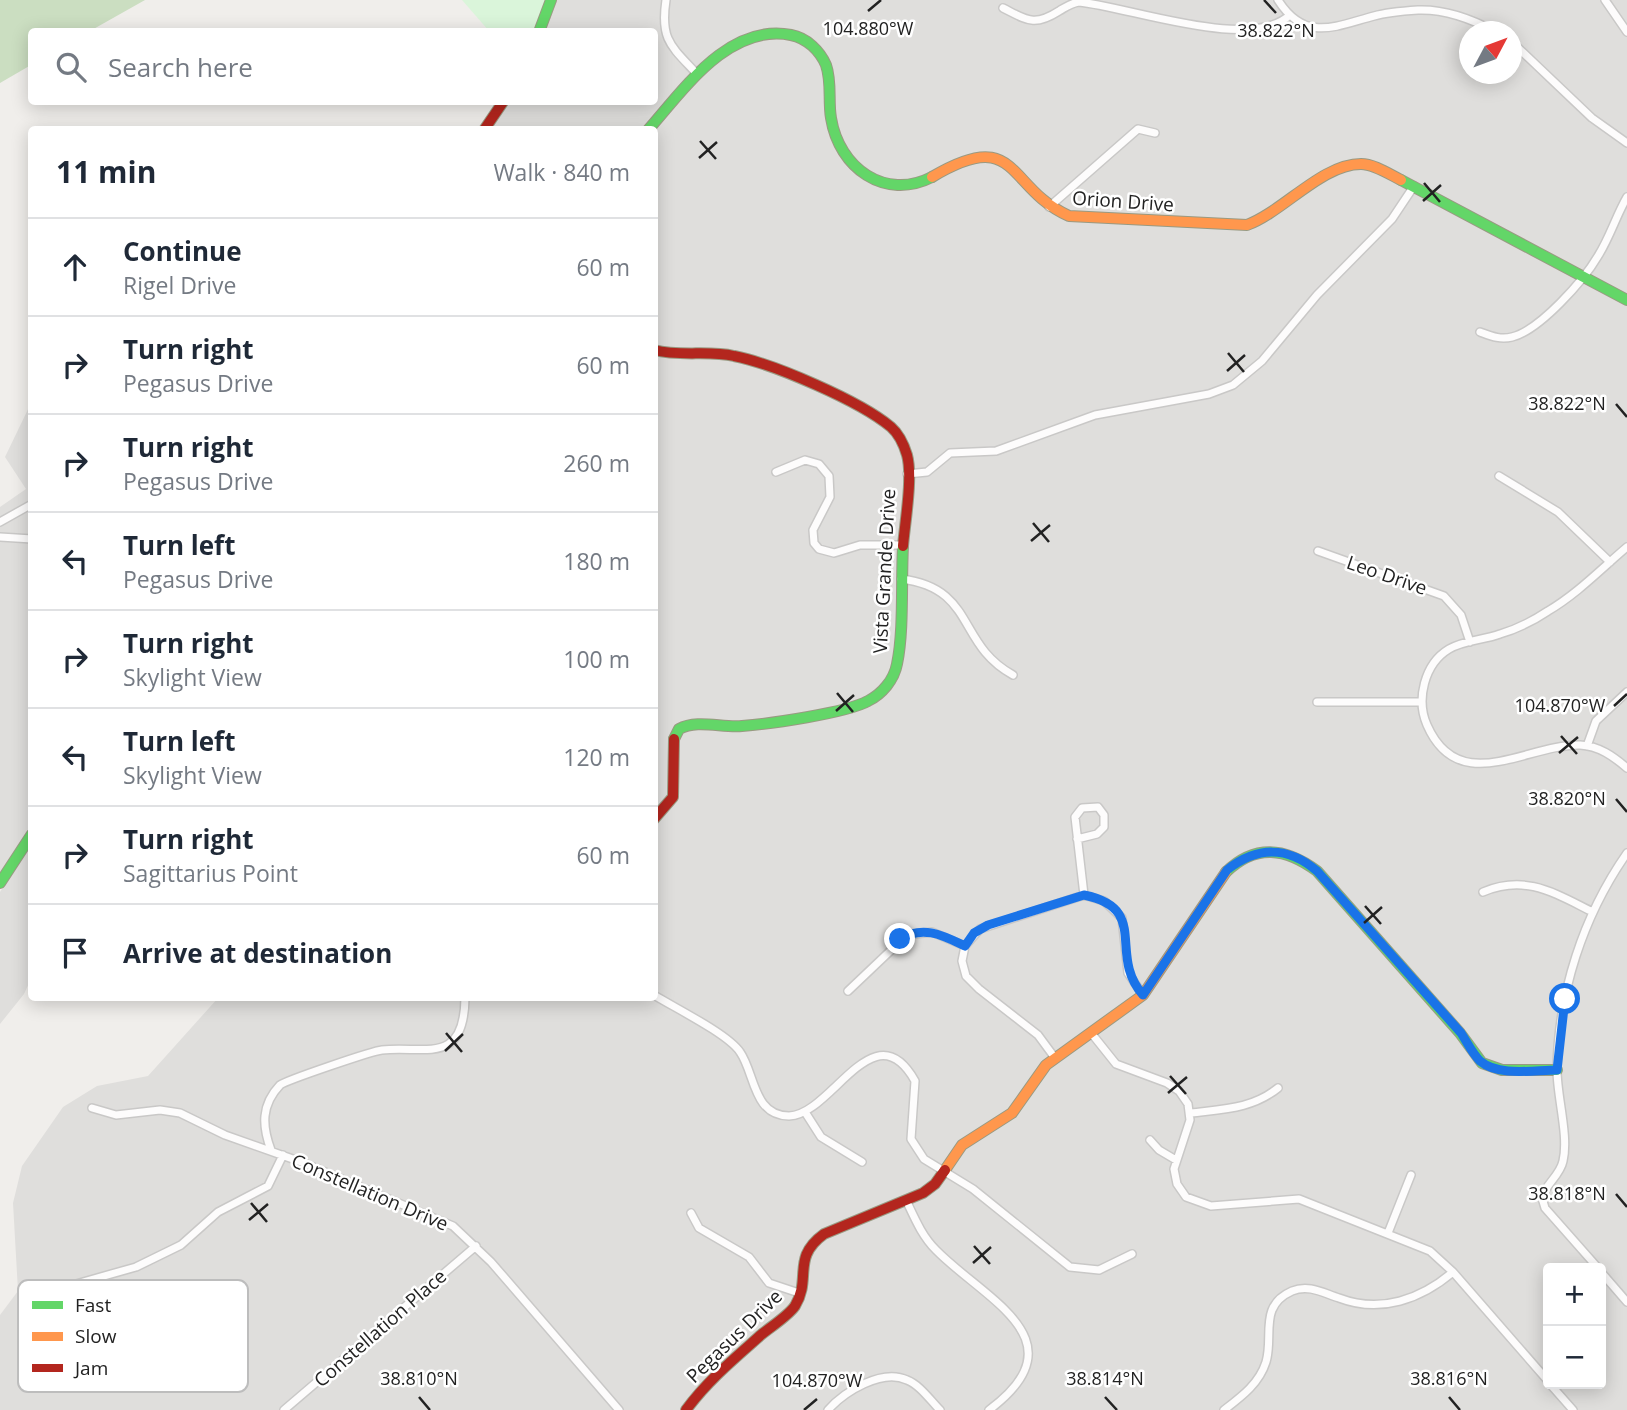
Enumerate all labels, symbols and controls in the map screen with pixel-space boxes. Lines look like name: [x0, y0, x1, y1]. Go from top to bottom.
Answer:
text: 104.880°W: [823, 16, 914, 40]
text: 38.822°N: [1237, 18, 1315, 42]
north arrow: [1459, 21, 1522, 84]
search box: [28, 28, 658, 105]
icon: search: [52, 48, 90, 86]
text: Search here: [108, 49, 253, 85]
text: 11 min: [56, 151, 156, 192]
text: Walk · 840 m: [493, 156, 630, 188]
street label: Orion Drive: [1071, 184, 1175, 218]
text: Continue: [123, 233, 242, 269]
icon: ahead: [56, 248, 94, 286]
text: 60 m: [576, 251, 630, 283]
text: Rigel Drive: [123, 269, 236, 301]
text: Turn right: [123, 331, 254, 367]
icon: right: [56, 346, 94, 384]
text: 60 m: [576, 349, 630, 381]
text: Pegasus Drive: [123, 367, 273, 399]
text: 38.822°N: [1528, 391, 1606, 415]
text: Turn right: [123, 429, 254, 465]
icon: right: [56, 444, 94, 482]
text: 260 m: [563, 447, 630, 479]
text: Pegasus Drive: [123, 465, 273, 497]
street label: Vista Grande Drive: [867, 488, 901, 654]
text: Turn left: [123, 527, 235, 563]
icon: left: [56, 542, 94, 580]
text: 180 m: [563, 545, 630, 577]
street label: Leo Drive: [1343, 549, 1431, 601]
text: Pegasus Drive: [123, 563, 273, 595]
text: Turn right: [123, 625, 254, 661]
icon: right: [56, 640, 94, 678]
text: 100 m: [563, 643, 630, 675]
text: Skylight View: [123, 661, 262, 693]
text: 104.870°W: [1515, 693, 1606, 717]
text: Turn left: [123, 723, 235, 759]
icon: left: [56, 738, 94, 776]
text: 120 m: [563, 741, 630, 773]
text: Skylight View: [123, 759, 262, 791]
text: 38.820°N: [1528, 786, 1606, 810]
text: Turn right: [123, 821, 254, 857]
icon: right: [56, 836, 94, 874]
text: 60 m: [576, 839, 630, 871]
text: Sagittarius Point: [123, 857, 298, 889]
route end: [884, 923, 915, 954]
icon: arrive: [56, 934, 94, 972]
text: Arrive at destination: [123, 935, 392, 971]
route start: [1549, 983, 1580, 1014]
street label: Constellation Drive: [288, 1147, 452, 1237]
text: 38.818°N: [1528, 1181, 1606, 1205]
street label: Constellation Place: [308, 1263, 452, 1393]
map controls: [1543, 1263, 1606, 1389]
button: +: [1543, 1263, 1606, 1326]
legend: [18, 1280, 248, 1392]
street label: Pegasus Drive: [680, 1284, 788, 1388]
text: Fast: [75, 1292, 111, 1318]
text: Slow: [75, 1323, 117, 1349]
button: −: [1543, 1326, 1606, 1389]
text: Jam: [73, 1355, 108, 1381]
text: 38.810°N: [380, 1366, 458, 1390]
text: 38.814°N: [1066, 1366, 1144, 1390]
text: 38.816°N: [1410, 1366, 1488, 1390]
text: 104.870°W: [772, 1368, 863, 1392]

